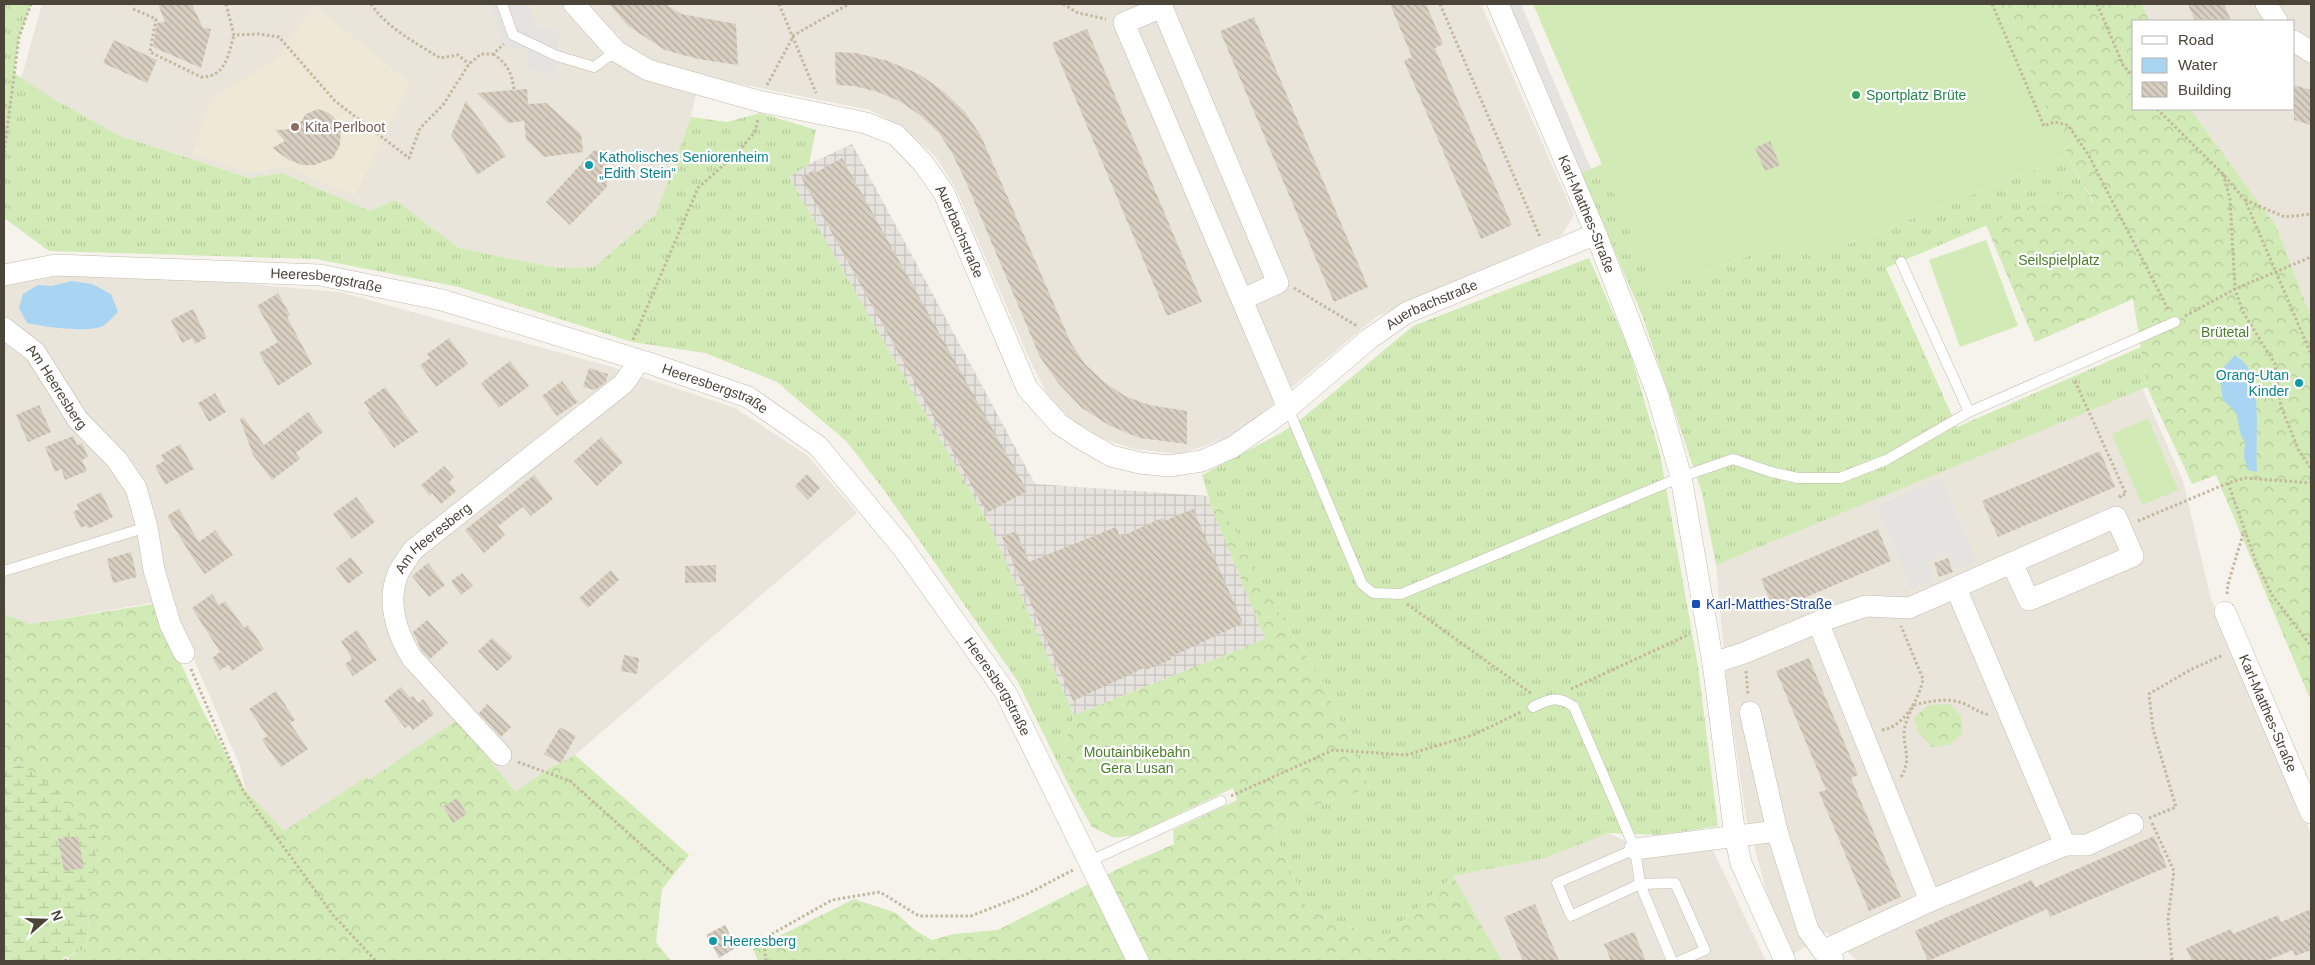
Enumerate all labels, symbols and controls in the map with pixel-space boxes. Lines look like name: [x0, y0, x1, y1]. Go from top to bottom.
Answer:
legend: [2132, 20, 2295, 110]
text: Road: [2178, 31, 2214, 48]
text: Water: [2178, 56, 2217, 73]
text: Building: [2178, 81, 2231, 98]
place label: Sportplatz Brüte: [1866, 87, 1967, 103]
marker: Sportplatz Brüte: [1850, 89, 1862, 101]
place label: Kita Perlboot: [305, 119, 385, 135]
marker: Kita Perlboot: [289, 121, 301, 133]
place label: Katholisches Seniorenheim „Edith Stein“: [599, 149, 769, 181]
street label: Karl-Matthes-Straße: [1555, 153, 1618, 275]
marker: Katholisches Seniorenheim „Edith Stein“: [583, 159, 595, 171]
street label: Auerbachstraße: [933, 182, 987, 280]
park label: Seilspielplatz: [2018, 252, 2100, 268]
street label: Heeresbergstraße: [270, 265, 384, 296]
street label: Auerbachstraße: [1383, 276, 1480, 333]
park label: Brütetal: [2201, 324, 2249, 340]
street label: Am Heeresberg: [24, 341, 90, 432]
street label: Heeresbergstraße: [660, 360, 771, 417]
place label: Orang-Utan Kinder: [2216, 367, 2289, 399]
marker: Orang-Utan Kinder: [2293, 377, 2305, 389]
street label: Am Heeresberg: [391, 499, 474, 576]
place label: Karl-Matthes-Straße: [1706, 596, 1832, 612]
marker: Karl-Matthes-Straße: [1690, 598, 1702, 610]
street label: Heeresbergstraße: [961, 634, 1034, 739]
street label: Karl-Matthes-Straße: [2236, 652, 2301, 774]
park label: Moutainbikebahn Gera Lusan: [1084, 744, 1190, 776]
north arrow: [20, 895, 70, 945]
text: N: [48, 908, 66, 923]
place label: Heeresberg: [723, 933, 796, 949]
marker: Heeresberg: [707, 935, 719, 947]

